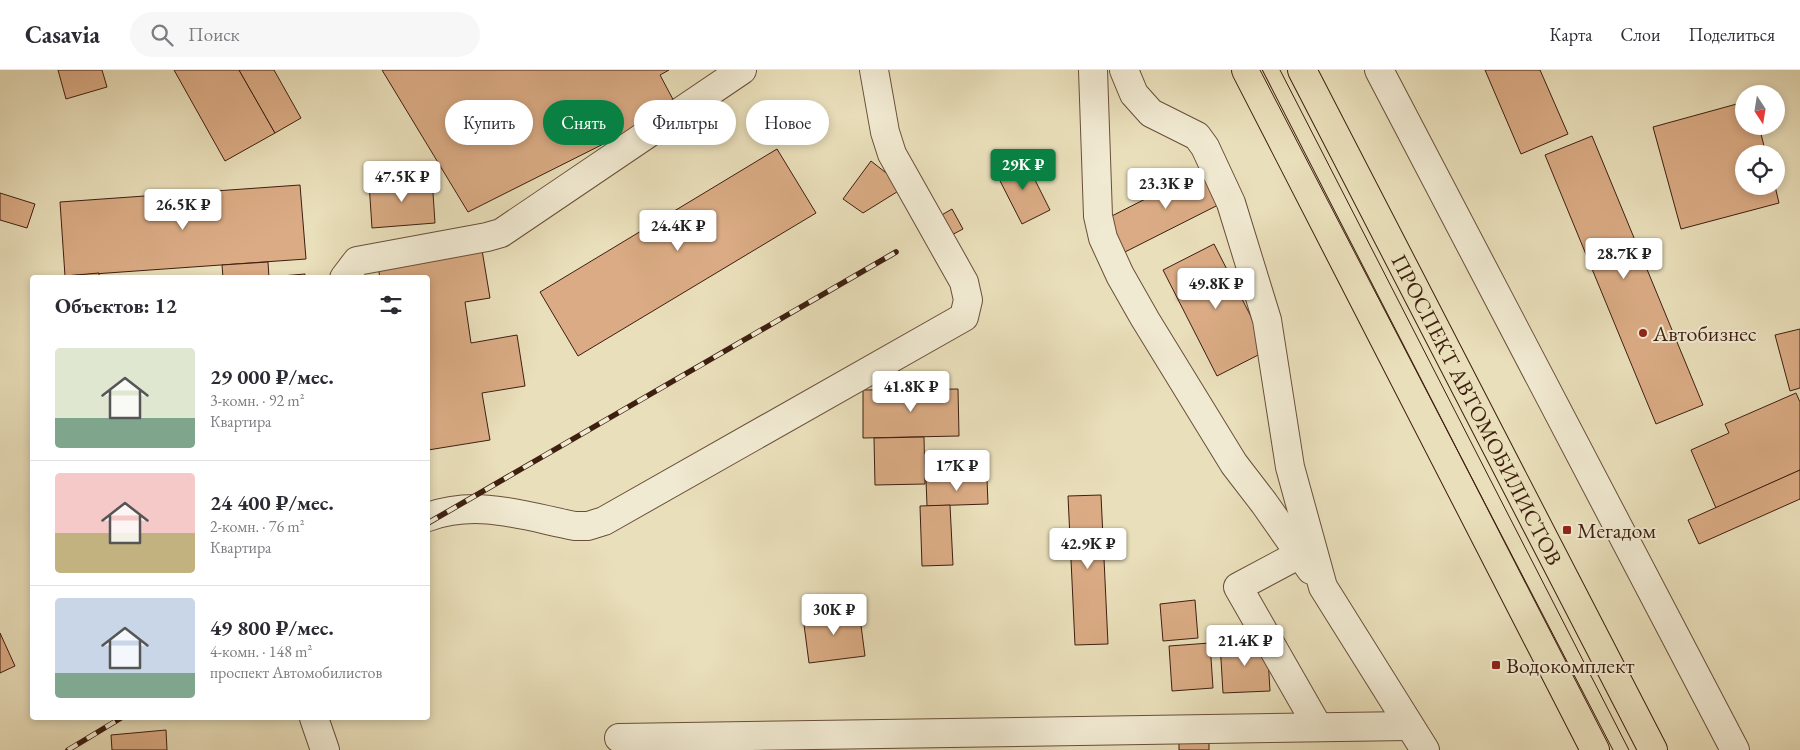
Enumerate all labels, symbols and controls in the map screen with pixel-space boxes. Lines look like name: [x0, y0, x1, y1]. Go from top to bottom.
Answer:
search box: [130, 12, 480, 57]
text: Casavia: [25, 19, 100, 50]
icon: search: [148, 21, 176, 49]
text: Поиск: [188, 22, 240, 47]
text: Карта: [1550, 23, 1593, 46]
text: Слои: [1621, 23, 1660, 46]
text: Поделиться: [1688, 23, 1775, 46]
north arrow: [1735, 85, 1785, 135]
map controls: [1735, 85, 1785, 195]
chip: Купить: [445, 100, 533, 145]
chip: Снять: [543, 100, 624, 145]
chip: Фильтры: [634, 100, 736, 145]
chip: Новое: [746, 100, 829, 145]
button: locate: [1735, 145, 1785, 195]
pin: 29K ₽: [988, 148, 1058, 191]
text: 29K ₽: [1002, 154, 1044, 175]
pin: 47.5K ₽: [356, 160, 448, 203]
text: 47.5K ₽: [374, 166, 430, 187]
pin: 23.3K ₽: [1120, 168, 1212, 210]
text: 23.3K ₽: [1138, 173, 1194, 194]
pin: 26.5K ₽: [137, 189, 229, 231]
text: 26.5K ₽: [155, 194, 211, 215]
pin: 24.4K ₽: [632, 210, 724, 252]
text: 24.4K ₽: [650, 215, 706, 236]
pin: 28.7K ₽: [1578, 238, 1670, 280]
text: 28.7K ₽: [1596, 243, 1652, 264]
street label: ПРОСПЕКТ АВТОМОБИЛИСТОВ: [1385, 249, 1570, 570]
pin: 49.8K ₽: [1170, 268, 1262, 310]
text: 49.8K ₽: [1188, 273, 1244, 294]
icon: filters: [377, 291, 405, 319]
text: Объектов: 12: [55, 292, 177, 319]
place label: Автобизнес: [1652, 319, 1757, 348]
marker: Автобизнес: [1637, 327, 1649, 339]
text: 29 000 ₽/мес.: [210, 363, 334, 390]
icon: home: [95, 368, 155, 428]
pin: 41.8K ₽: [865, 370, 957, 413]
text: 41.8K ₽: [883, 376, 939, 397]
text: 3-комн. · 92 m²: [210, 390, 305, 411]
text: Квартира: [210, 411, 271, 432]
pin: 17K ₽: [922, 450, 992, 492]
text: 17K ₽: [936, 455, 978, 476]
text: 24 400 ₽/мес.: [210, 489, 334, 516]
icon: home: [95, 493, 155, 553]
text: 2-комн. · 76 m²: [210, 516, 305, 537]
place label: Мегадом: [1577, 516, 1656, 545]
marker: Мегадом: [1561, 524, 1573, 536]
pin: 42.9K ₽: [1042, 528, 1134, 570]
text: 42.9K ₽: [1060, 533, 1116, 554]
text: Квартира: [210, 537, 271, 558]
pin: 30K ₽: [799, 594, 869, 636]
text: 30K ₽: [813, 599, 855, 620]
text: 49 800 ₽/мес.: [210, 614, 334, 641]
icon: home: [95, 618, 155, 678]
pin: 21.4K ₽: [1199, 624, 1291, 667]
text: 21.4K ₽: [1217, 630, 1273, 651]
text: 4-комн. · 148 m²: [210, 641, 312, 662]
place label: Водокомплект: [1506, 651, 1634, 680]
marker: Водокомплект: [1490, 659, 1502, 671]
text: проспект Автомобилистов: [210, 662, 382, 683]

